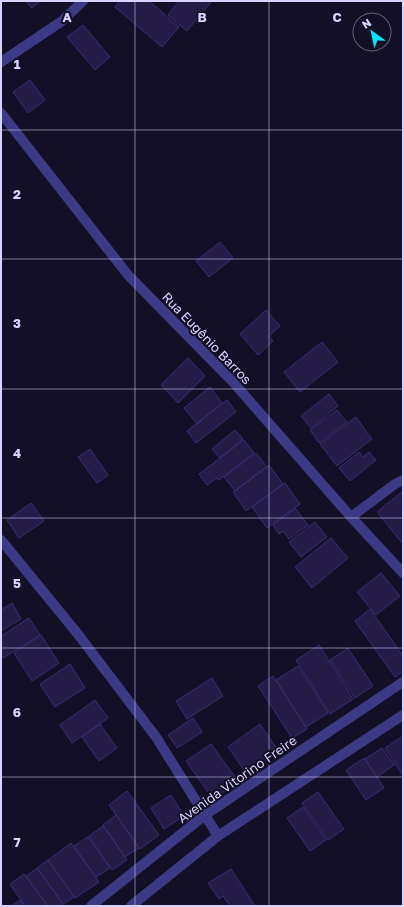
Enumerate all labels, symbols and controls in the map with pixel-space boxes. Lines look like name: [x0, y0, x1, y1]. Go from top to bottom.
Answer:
text: A: [62, 9, 72, 25]
text: B: [197, 9, 207, 25]
text: C: [332, 9, 342, 25]
north arrow: [352, 12, 392, 52]
text: N: [359, 15, 373, 31]
text: 1: [14, 56, 21, 72]
text: 2: [13, 186, 21, 202]
street label: Rua Eugênio Barros: [159, 289, 255, 387]
text: 3: [13, 315, 21, 331]
text: 4: [13, 445, 21, 461]
text: 5: [13, 575, 21, 591]
text: 6: [13, 704, 21, 720]
street label: Avenida Vitorino Freire: [174, 732, 300, 826]
text: 7: [13, 834, 21, 850]

